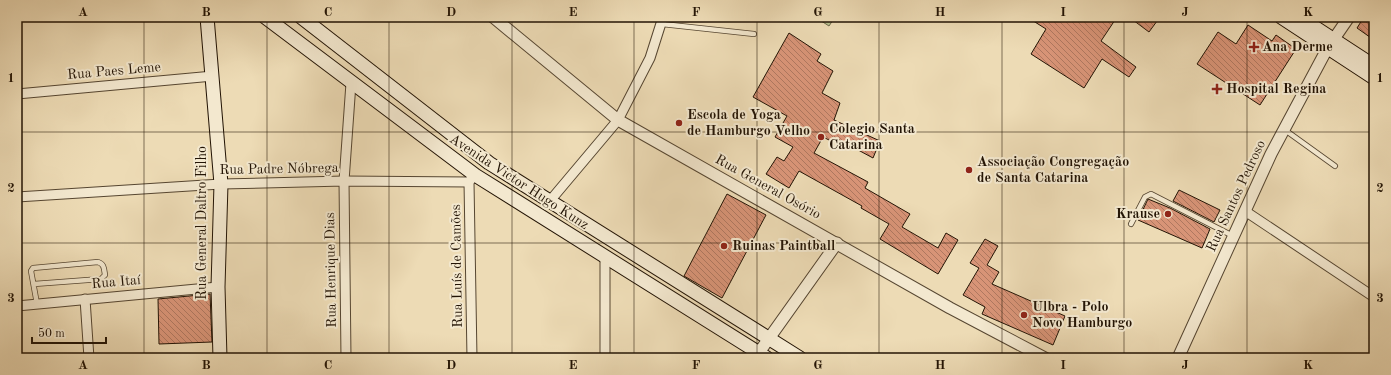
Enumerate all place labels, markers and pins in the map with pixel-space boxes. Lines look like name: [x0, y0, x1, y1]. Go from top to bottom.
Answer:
place label: Ana Derme: [1262, 40, 1333, 54]
marker: Ana Derme: [1249, 42, 1259, 52]
place label: Hospital Regina: [1226, 82, 1326, 96]
marker: Hospital Regina: [1211, 83, 1223, 95]
place label: Escola de Yoga de Hamburgo Velho: [687, 108, 810, 138]
marker: Escola de Yoga de Hamburgo Velho: [674, 118, 684, 128]
place label: Colegio Santa Catarina: [829, 122, 915, 152]
marker: Colegio Santa Catarina: [816, 132, 826, 142]
place label: Associação Congregação de Santa Catarina: [977, 155, 1129, 185]
marker: Associação Congregação de Santa Catarina: [964, 165, 974, 175]
place label: Krause: [1116, 207, 1160, 221]
marker: Krause: [1163, 209, 1173, 219]
place label: Ruinas Paintball: [732, 239, 835, 253]
marker: Ruinas Paintball: [719, 241, 729, 251]
place label: Ulbra - Polo Novo Hamburgo: [1032, 300, 1132, 330]
marker: Ulbra - Polo Novo Hamburgo: [1019, 310, 1029, 320]

